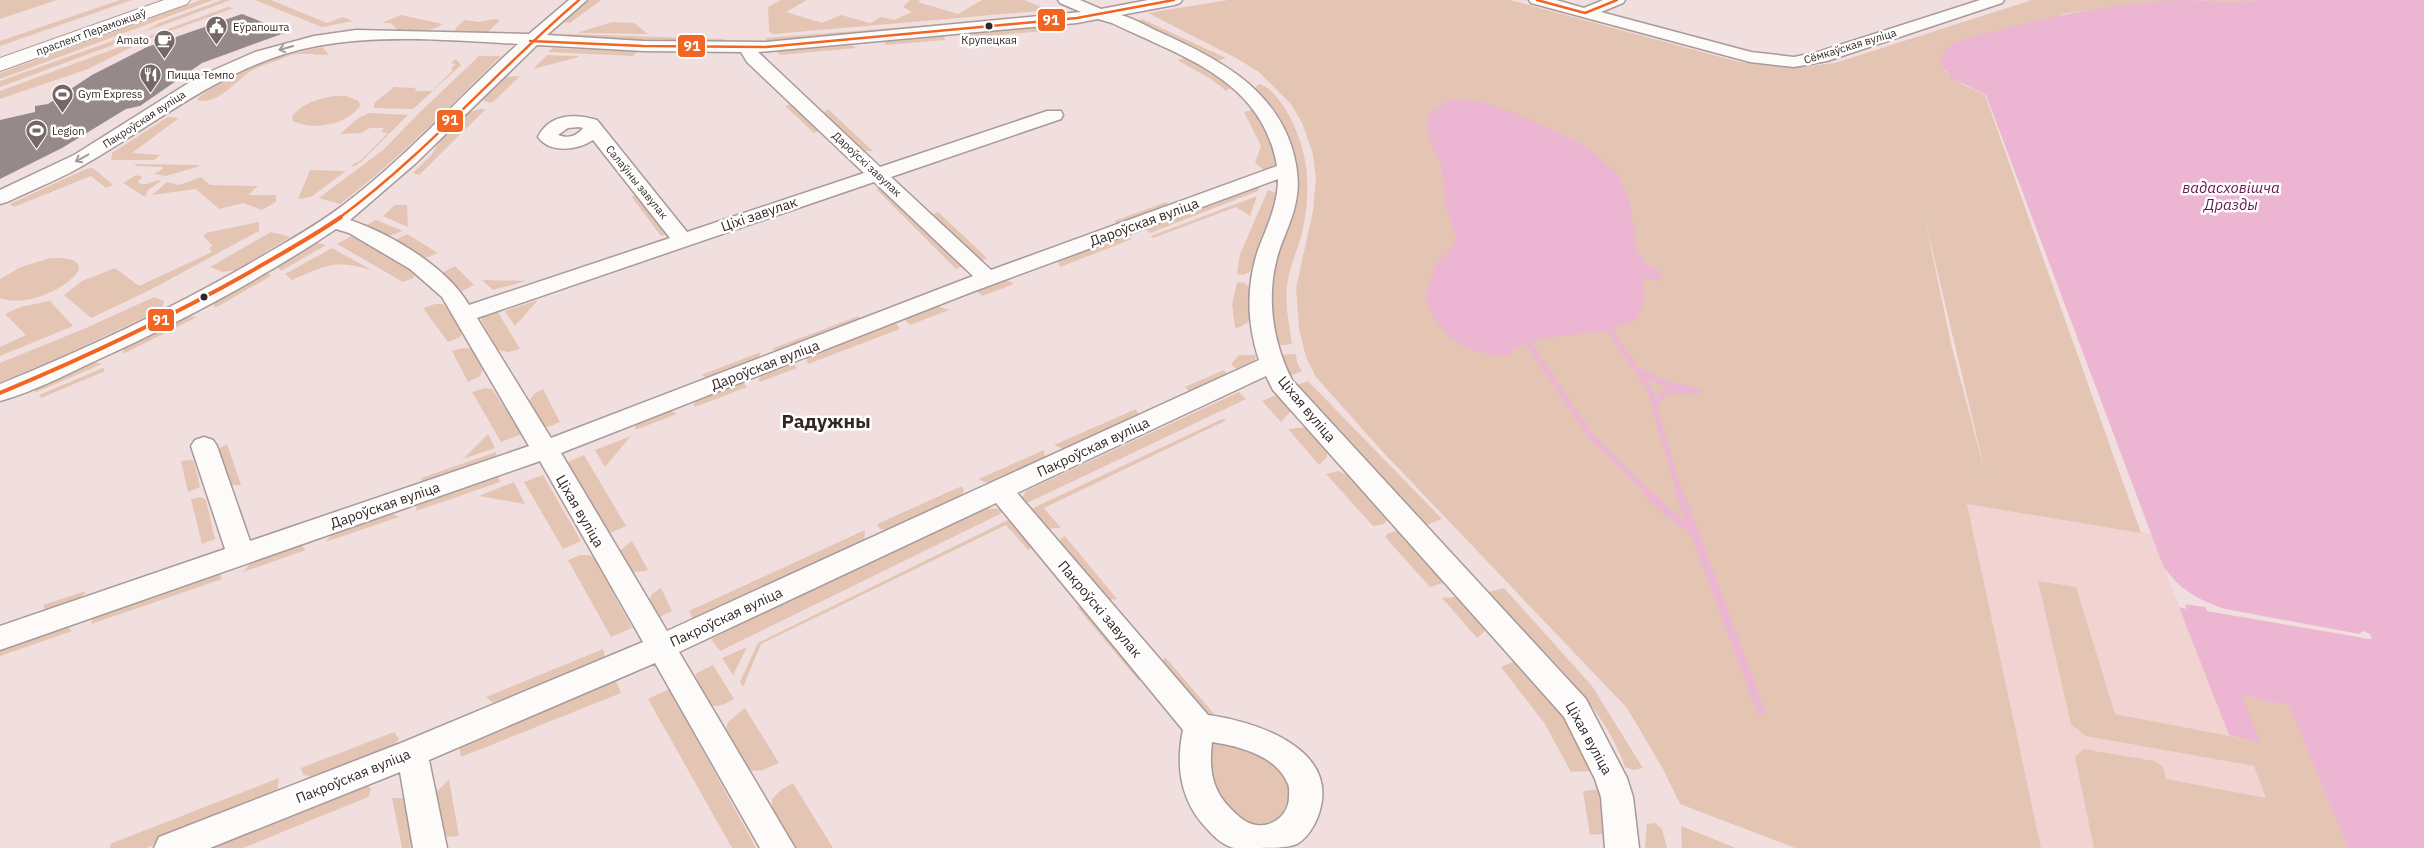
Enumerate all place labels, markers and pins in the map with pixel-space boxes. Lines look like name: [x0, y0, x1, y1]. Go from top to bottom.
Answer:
public building icon: Еўрапошта: [205, 15, 229, 46]
place label: Еўрапошта: [233, 20, 289, 34]
marker: Крупецкая: [984, 21, 994, 31]
cafe icon: Amato: [153, 28, 177, 59]
place label: Amato: [116, 33, 149, 47]
place label: Крупецкая: [961, 33, 1017, 47]
restaurant icon: Пицца Темпо: [139, 63, 163, 94]
place label: Пицца Темпо: [167, 68, 235, 82]
sports icon: Gym Express: [50, 82, 74, 113]
place label: Gym Express: [78, 87, 142, 101]
sports icon: Legion: [24, 119, 48, 150]
place label: Legion: [52, 124, 84, 138]
unlabelled marker: [199, 292, 209, 302]

